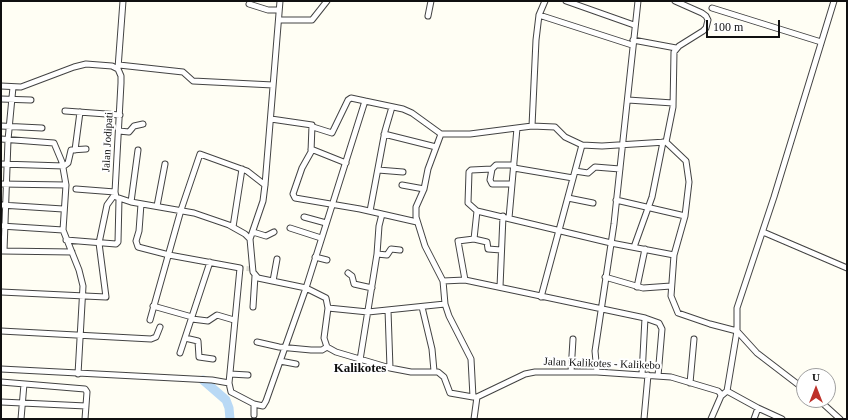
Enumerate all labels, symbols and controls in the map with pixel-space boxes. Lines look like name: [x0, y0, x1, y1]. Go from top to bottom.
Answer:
scale bar: [708, 12, 782, 38]
text: 100 m: [713, 20, 743, 34]
street label: Jalan Jodipati: [100, 112, 116, 172]
street label: Jalan Kalikotes - Kalikebo: [543, 355, 661, 373]
district label: Kalikotes: [334, 361, 386, 377]
north arrow: [796, 368, 836, 408]
text: U: [812, 371, 820, 383]

